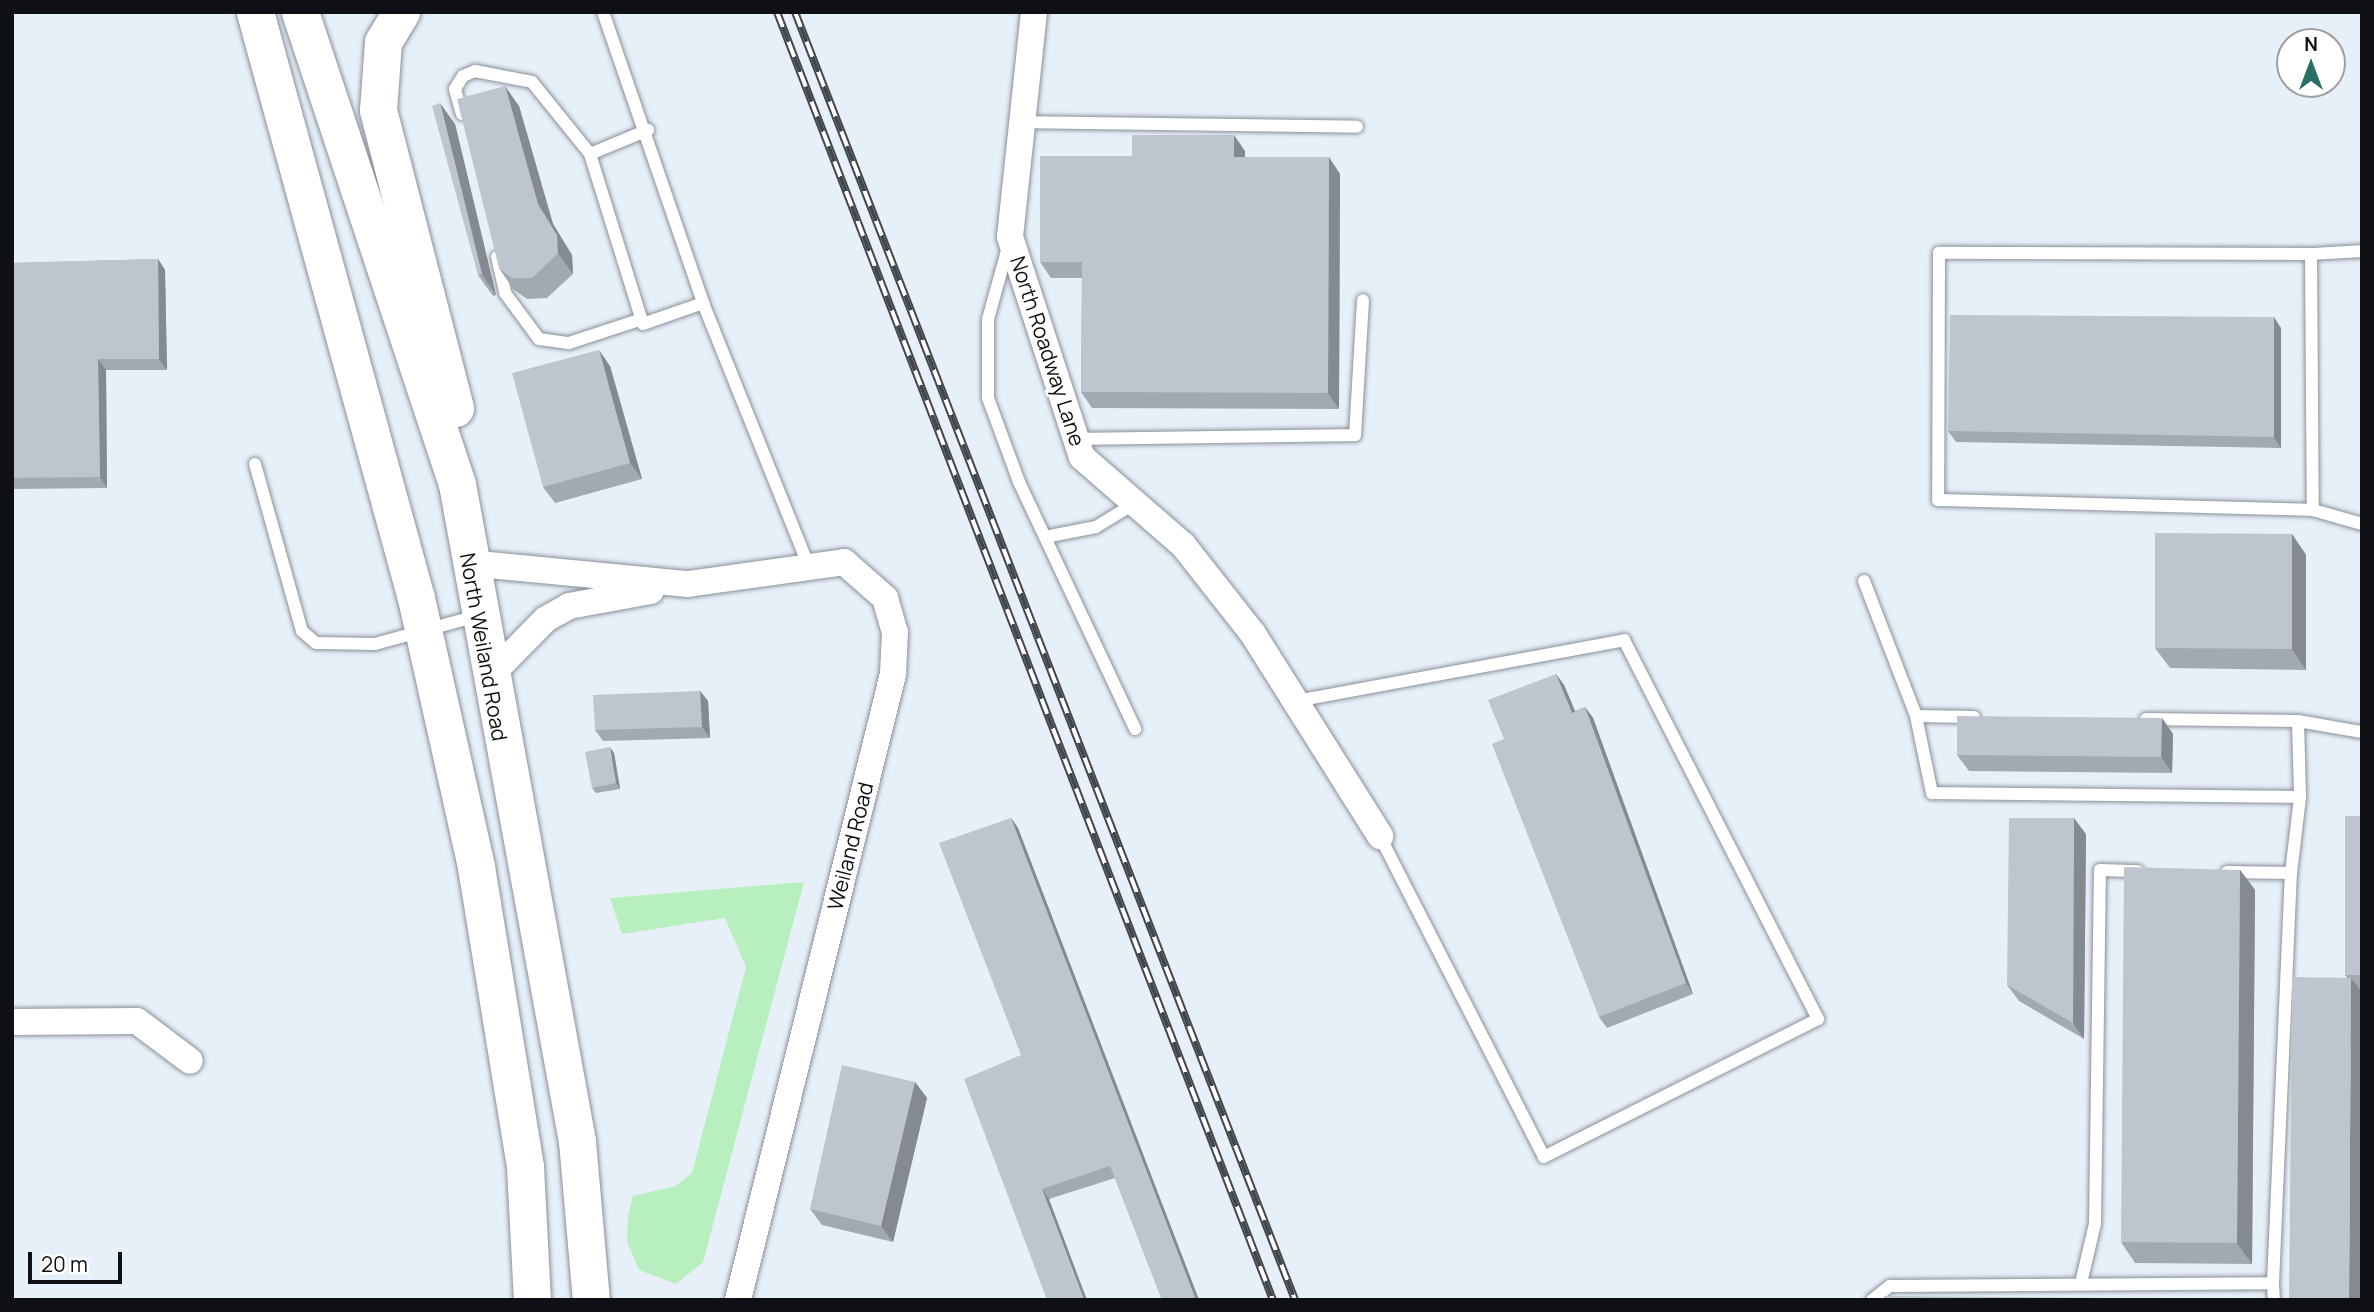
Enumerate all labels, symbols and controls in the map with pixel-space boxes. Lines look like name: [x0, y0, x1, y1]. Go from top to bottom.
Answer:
north arrow: [2276, 28, 2346, 98]
text: N: [2304, 31, 2318, 57]
street label: North Roadway Lane: [1005, 253, 1091, 449]
street label: North Weiland Road: [455, 551, 513, 743]
street label: Weiland Road: [822, 779, 878, 913]
scale bar: [32, 1238, 126, 1282]
text: 20 m: [41, 1250, 88, 1278]

